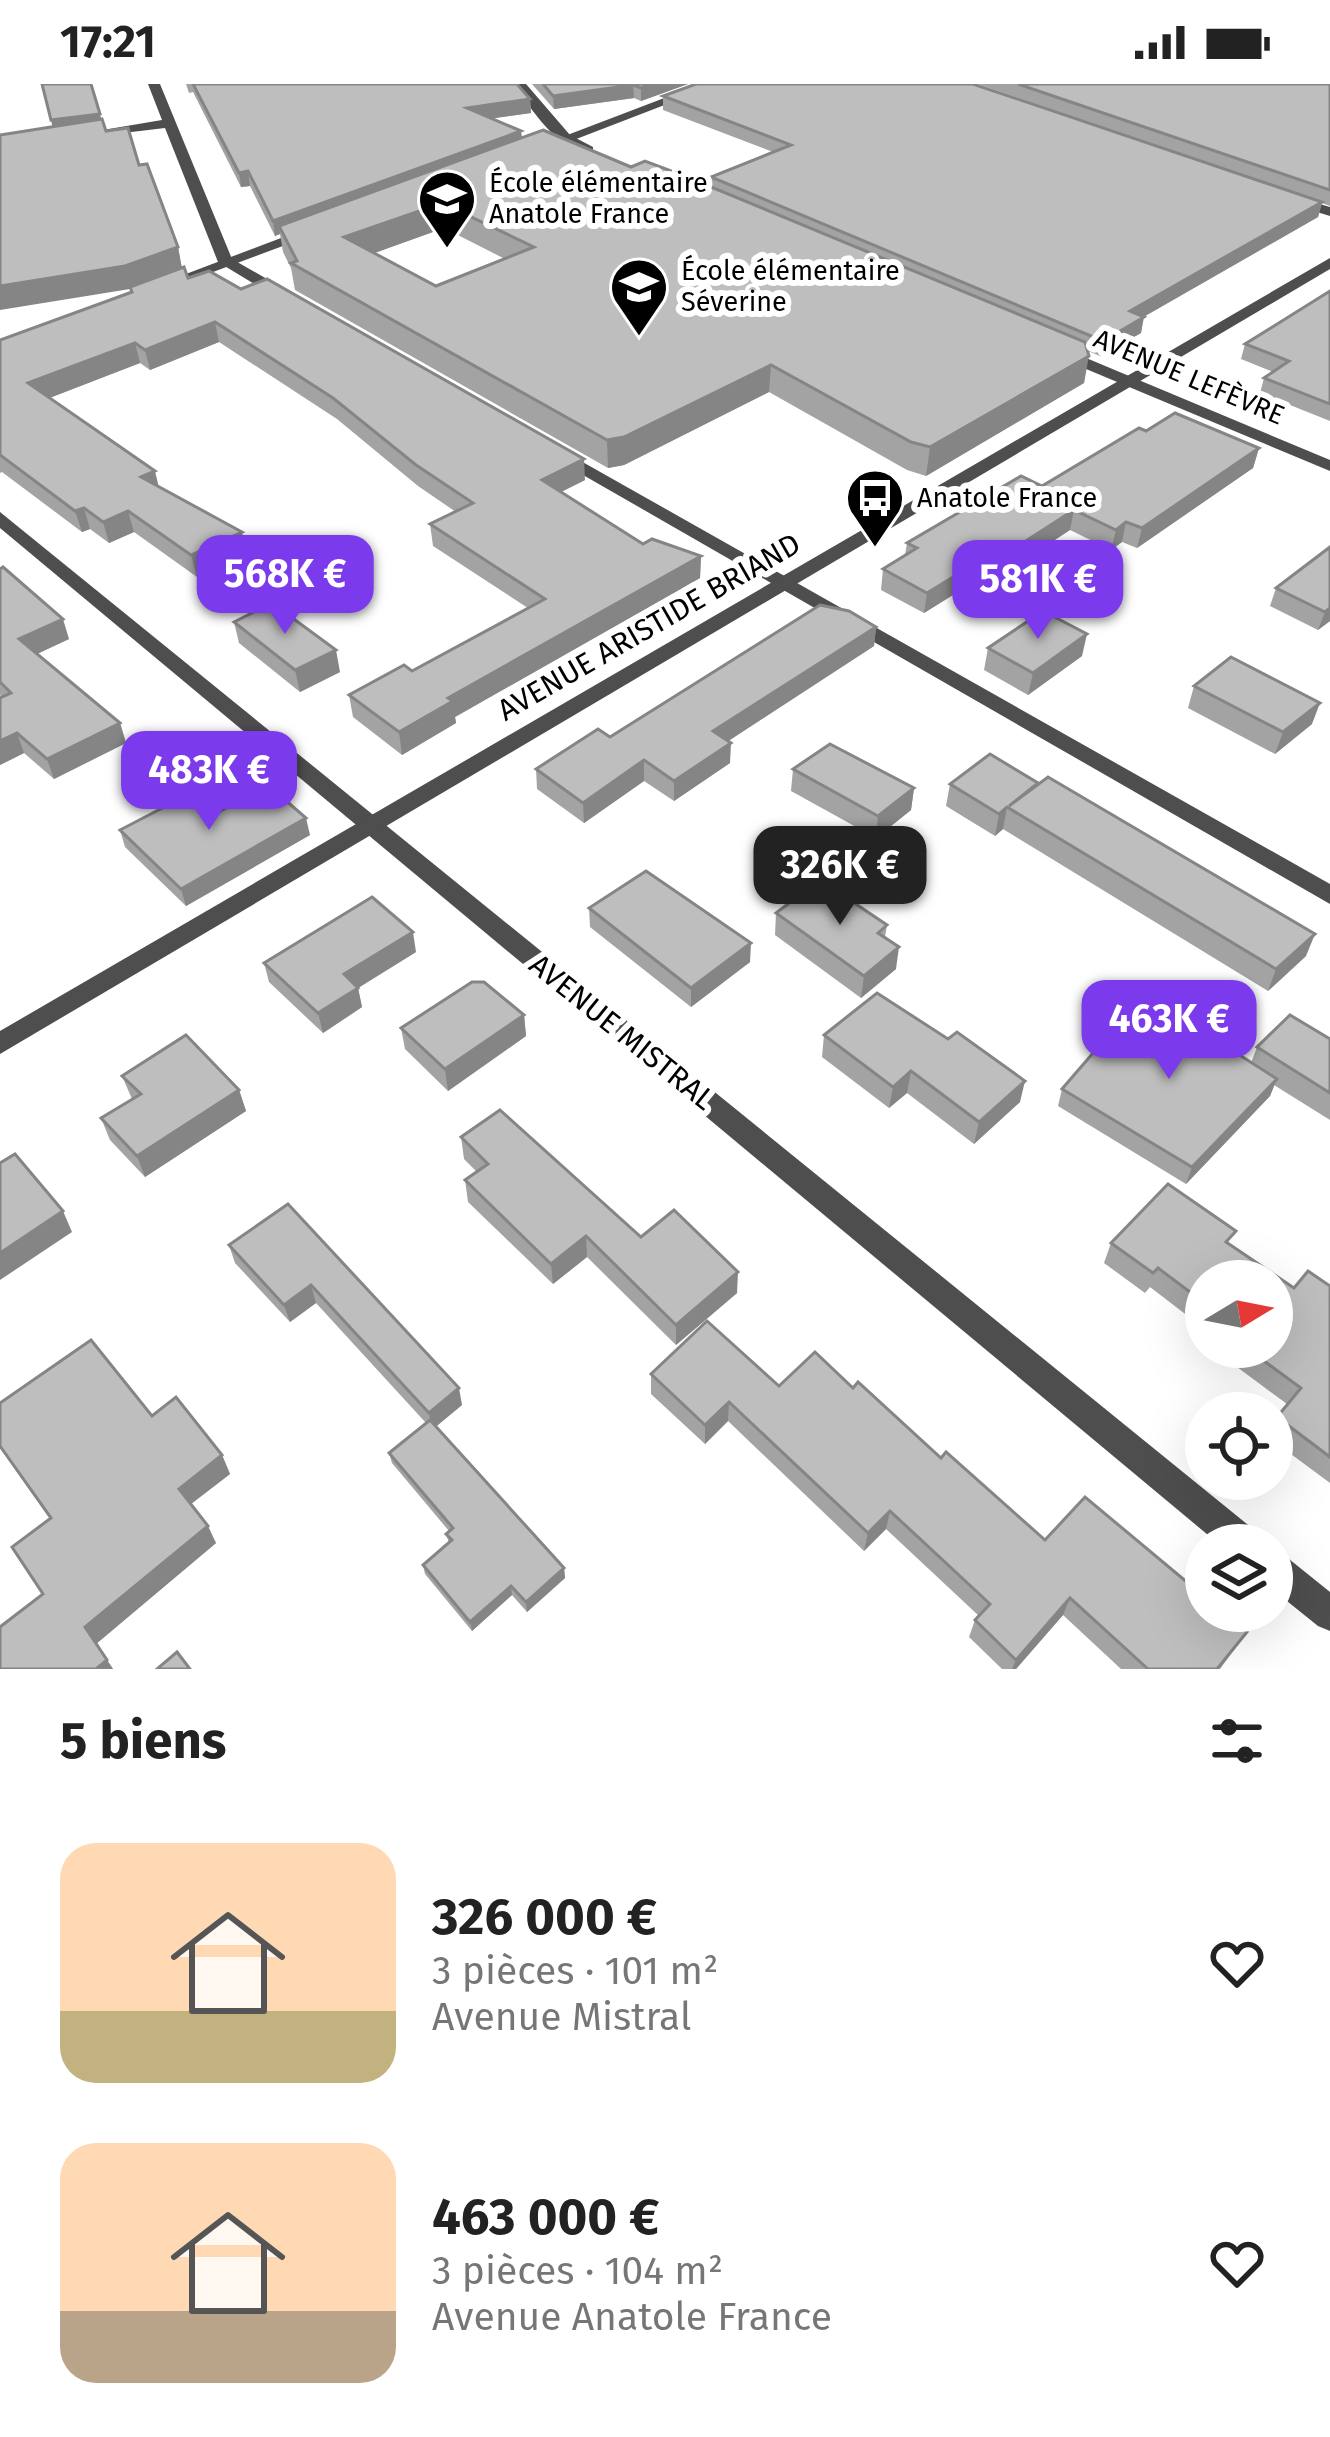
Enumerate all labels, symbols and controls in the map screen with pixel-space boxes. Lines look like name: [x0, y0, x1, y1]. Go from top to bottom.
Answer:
text: 17:21: [60, 15, 156, 69]
place label: École élémentaire Anatole France: [489, 166, 708, 230]
school or university icon: École élémentaire Anatole France: [416, 168, 478, 250]
place label: École élémentaire Séverine: [681, 254, 900, 318]
school or university icon: École élémentaire Séverine: [608, 256, 670, 338]
street label: AVENUE LEFÈVRE: [1089, 322, 1289, 432]
bus stop icon: Anatole France: [844, 467, 906, 549]
place label: Anatole France: [917, 482, 1097, 514]
street label: AVENUE ARISTIDE BRIAND: [491, 525, 807, 729]
pin: 568K €: [187, 535, 383, 637]
pin: 581K €: [940, 540, 1136, 642]
text: 568K €: [224, 551, 346, 597]
text: 581K €: [979, 556, 1097, 602]
pin: 483K €: [111, 731, 307, 833]
text: 483K €: [148, 747, 270, 793]
pin: 326K €: [742, 826, 938, 928]
text: 326K €: [780, 842, 900, 888]
street label: AVENUE MISTRAL: [522, 946, 722, 1118]
pin: 463K €: [1071, 980, 1267, 1082]
text: 463K €: [1109, 996, 1229, 1042]
north arrow: [1185, 1260, 1293, 1368]
map controls: [1185, 1260, 1293, 1632]
button: locate: [1185, 1392, 1293, 1500]
button: layers: [1185, 1524, 1293, 1632]
icon: filters: [1204, 1708, 1270, 1774]
text: 5 biens: [60, 1710, 226, 1772]
text: 326 000 €: [432, 1886, 657, 1948]
icon: home: [156, 1891, 300, 2035]
icon: heart: [1204, 1930, 1270, 1996]
text: 3 pièces · 101 m²: [432, 1948, 718, 1994]
text: Avenue Mistral: [432, 1994, 691, 2040]
text: 463 000 €: [432, 2186, 659, 2248]
icon: home: [156, 2191, 300, 2335]
icon: heart: [1204, 2230, 1270, 2296]
text: 3 pièces · 104 m²: [432, 2248, 723, 2294]
text: Avenue Anatole France: [432, 2294, 832, 2340]

